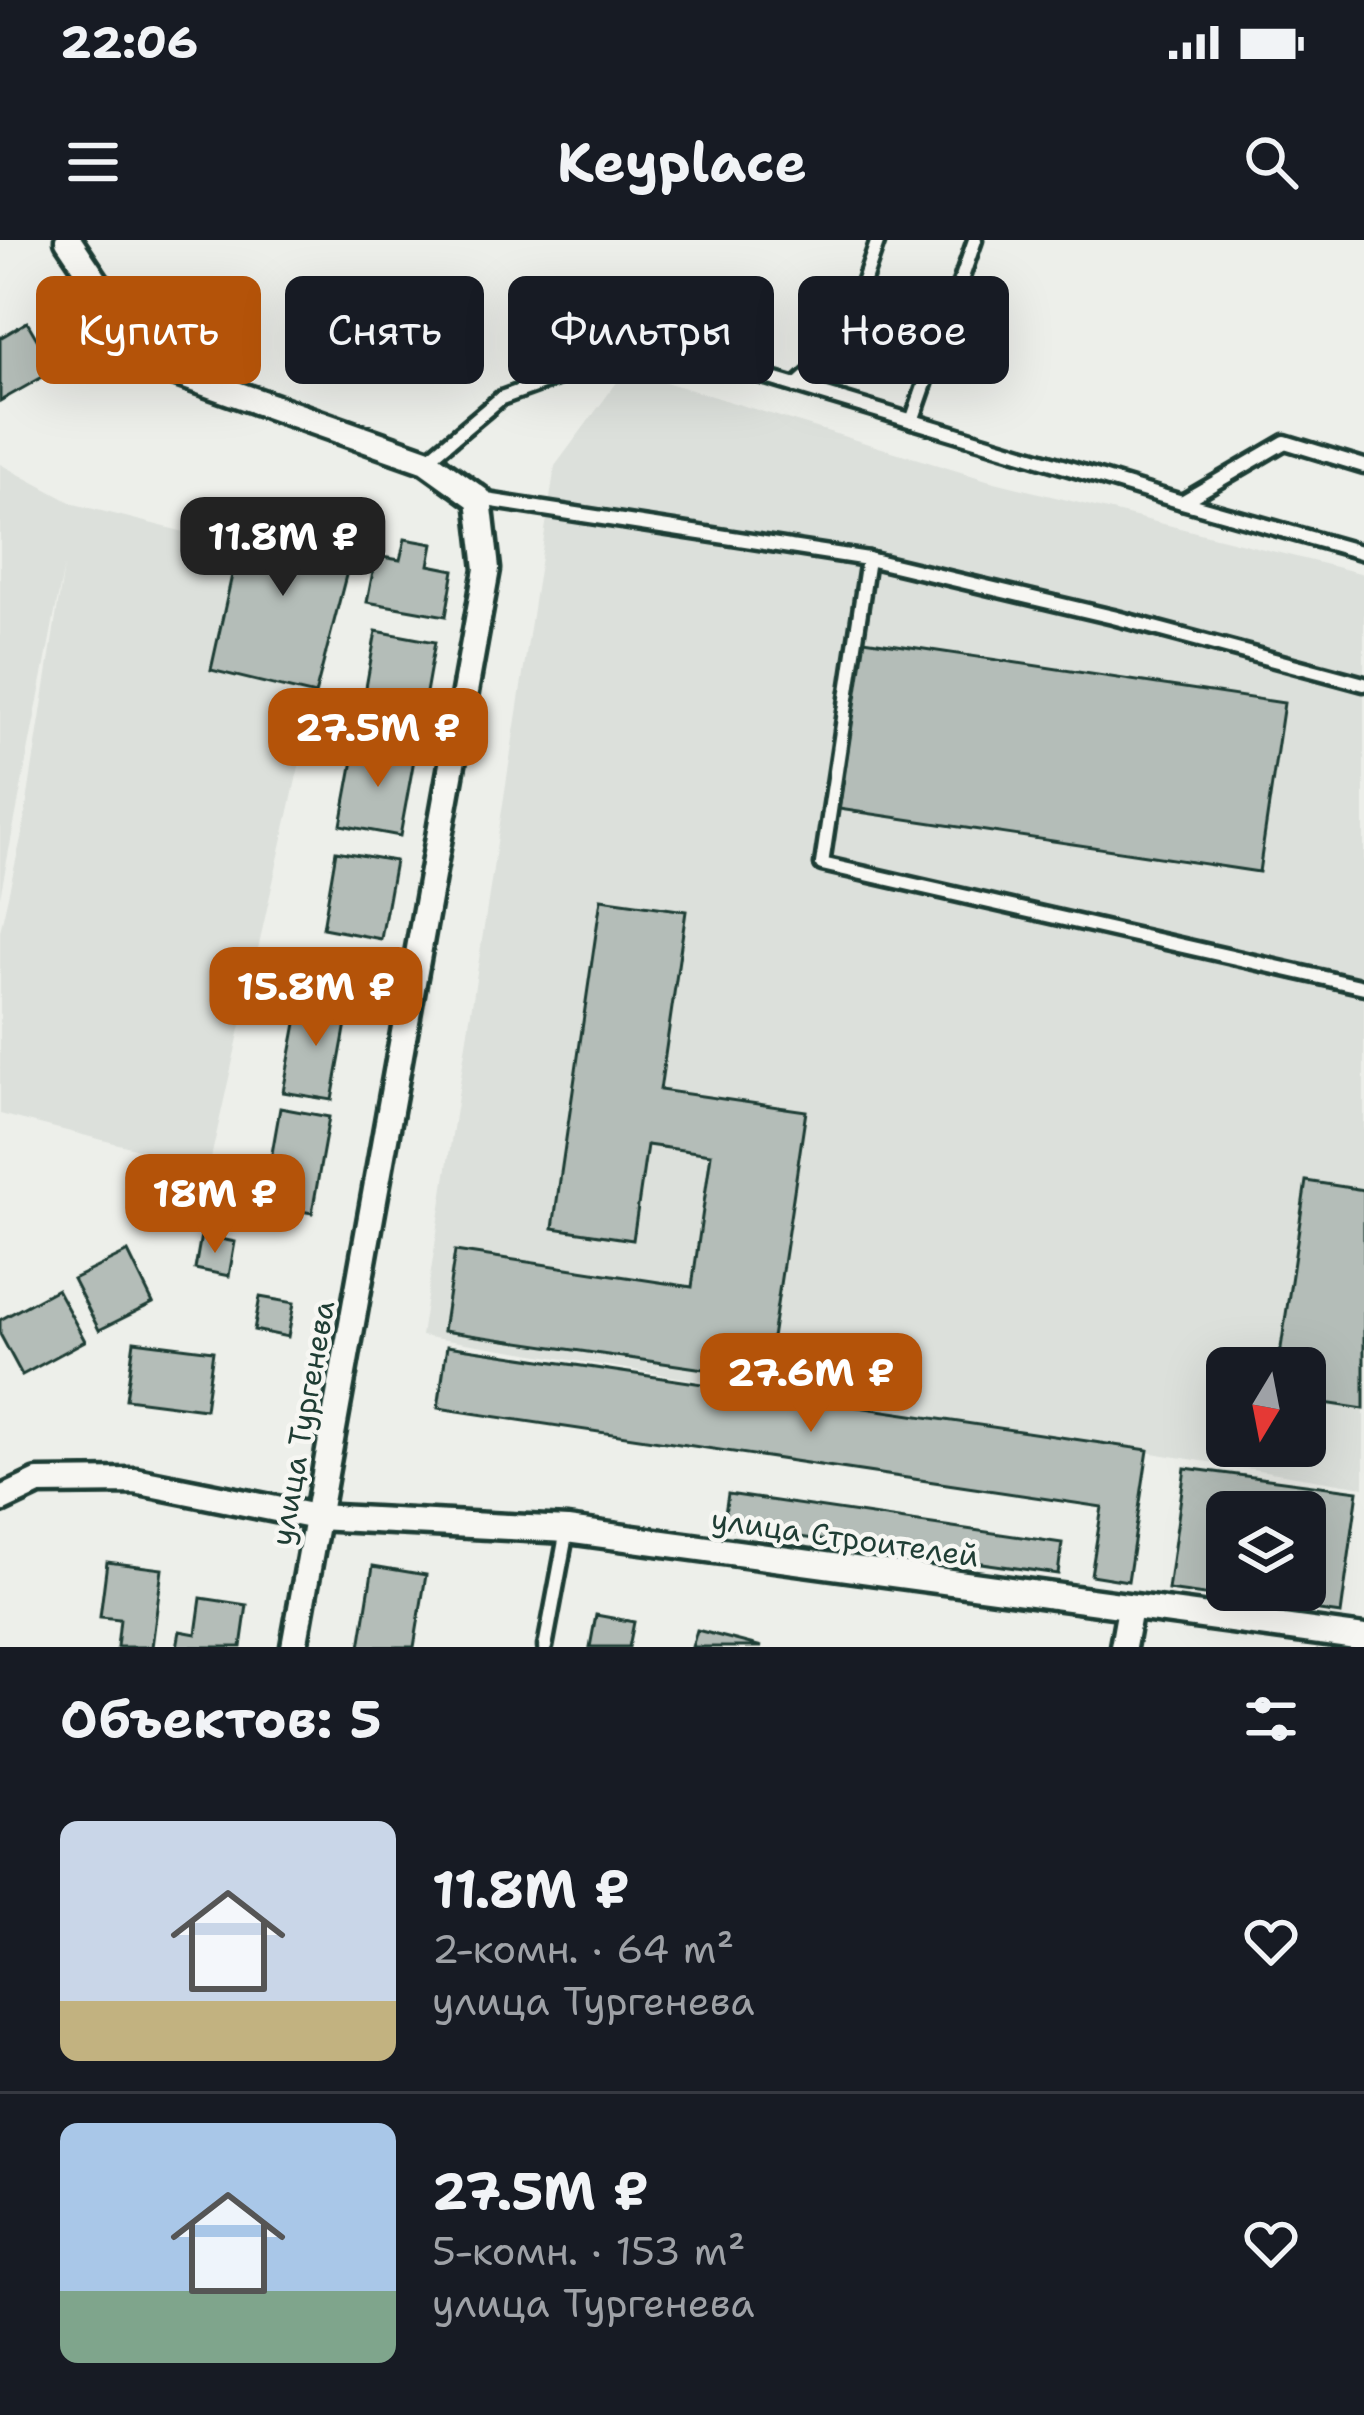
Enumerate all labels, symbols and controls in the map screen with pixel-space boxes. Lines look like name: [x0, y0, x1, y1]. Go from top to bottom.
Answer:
text: 22:06: [60, 12, 198, 72]
text: Keyplace: [557, 126, 807, 198]
icon: menu: [60, 129, 126, 195]
icon: search: [1238, 129, 1304, 195]
chip: Купить: [36, 276, 261, 384]
chip: Снять: [285, 276, 484, 384]
chip: Фильтры: [508, 276, 774, 384]
chip: Новое: [798, 276, 1009, 384]
pin: 11.8M ₽: [172, 497, 394, 599]
text: 11.8M ₽: [207, 510, 359, 562]
pin: 27.5M ₽: [267, 688, 489, 790]
text: 27.5M ₽: [295, 701, 461, 753]
pin: 15.8M ₽: [205, 947, 427, 1049]
text: 15.8M ₽: [236, 960, 396, 1012]
pin: 18M ₽: [131, 1154, 299, 1256]
text: 18M ₽: [152, 1167, 278, 1219]
street label: улица Тургенева: [261, 1297, 344, 1549]
pin: 27.6M ₽: [700, 1333, 922, 1435]
text: 27.6M ₽: [727, 1346, 895, 1398]
north arrow: [1206, 1347, 1326, 1467]
map controls: [1206, 1347, 1326, 1611]
button: layers: [1206, 1491, 1326, 1611]
street label: улица Строителей: [709, 1498, 982, 1577]
text: Объектов: 5: [60, 1685, 382, 1753]
icon: filters: [1238, 1686, 1304, 1752]
text: 11.8M ₽: [432, 1855, 630, 1923]
icon: home: [156, 1869, 300, 2013]
icon: heart: [1238, 1908, 1304, 1974]
text: 2-комн. · 64 m²: [432, 1923, 734, 1975]
text: улица Тургенева: [432, 1975, 755, 2027]
text: 27.5M ₽: [432, 2157, 649, 2225]
icon: home: [156, 2171, 300, 2315]
icon: heart: [1238, 2210, 1304, 2276]
text: 5-комн. · 153 m²: [432, 2225, 745, 2277]
text: улица Тургенева: [432, 2277, 755, 2329]

